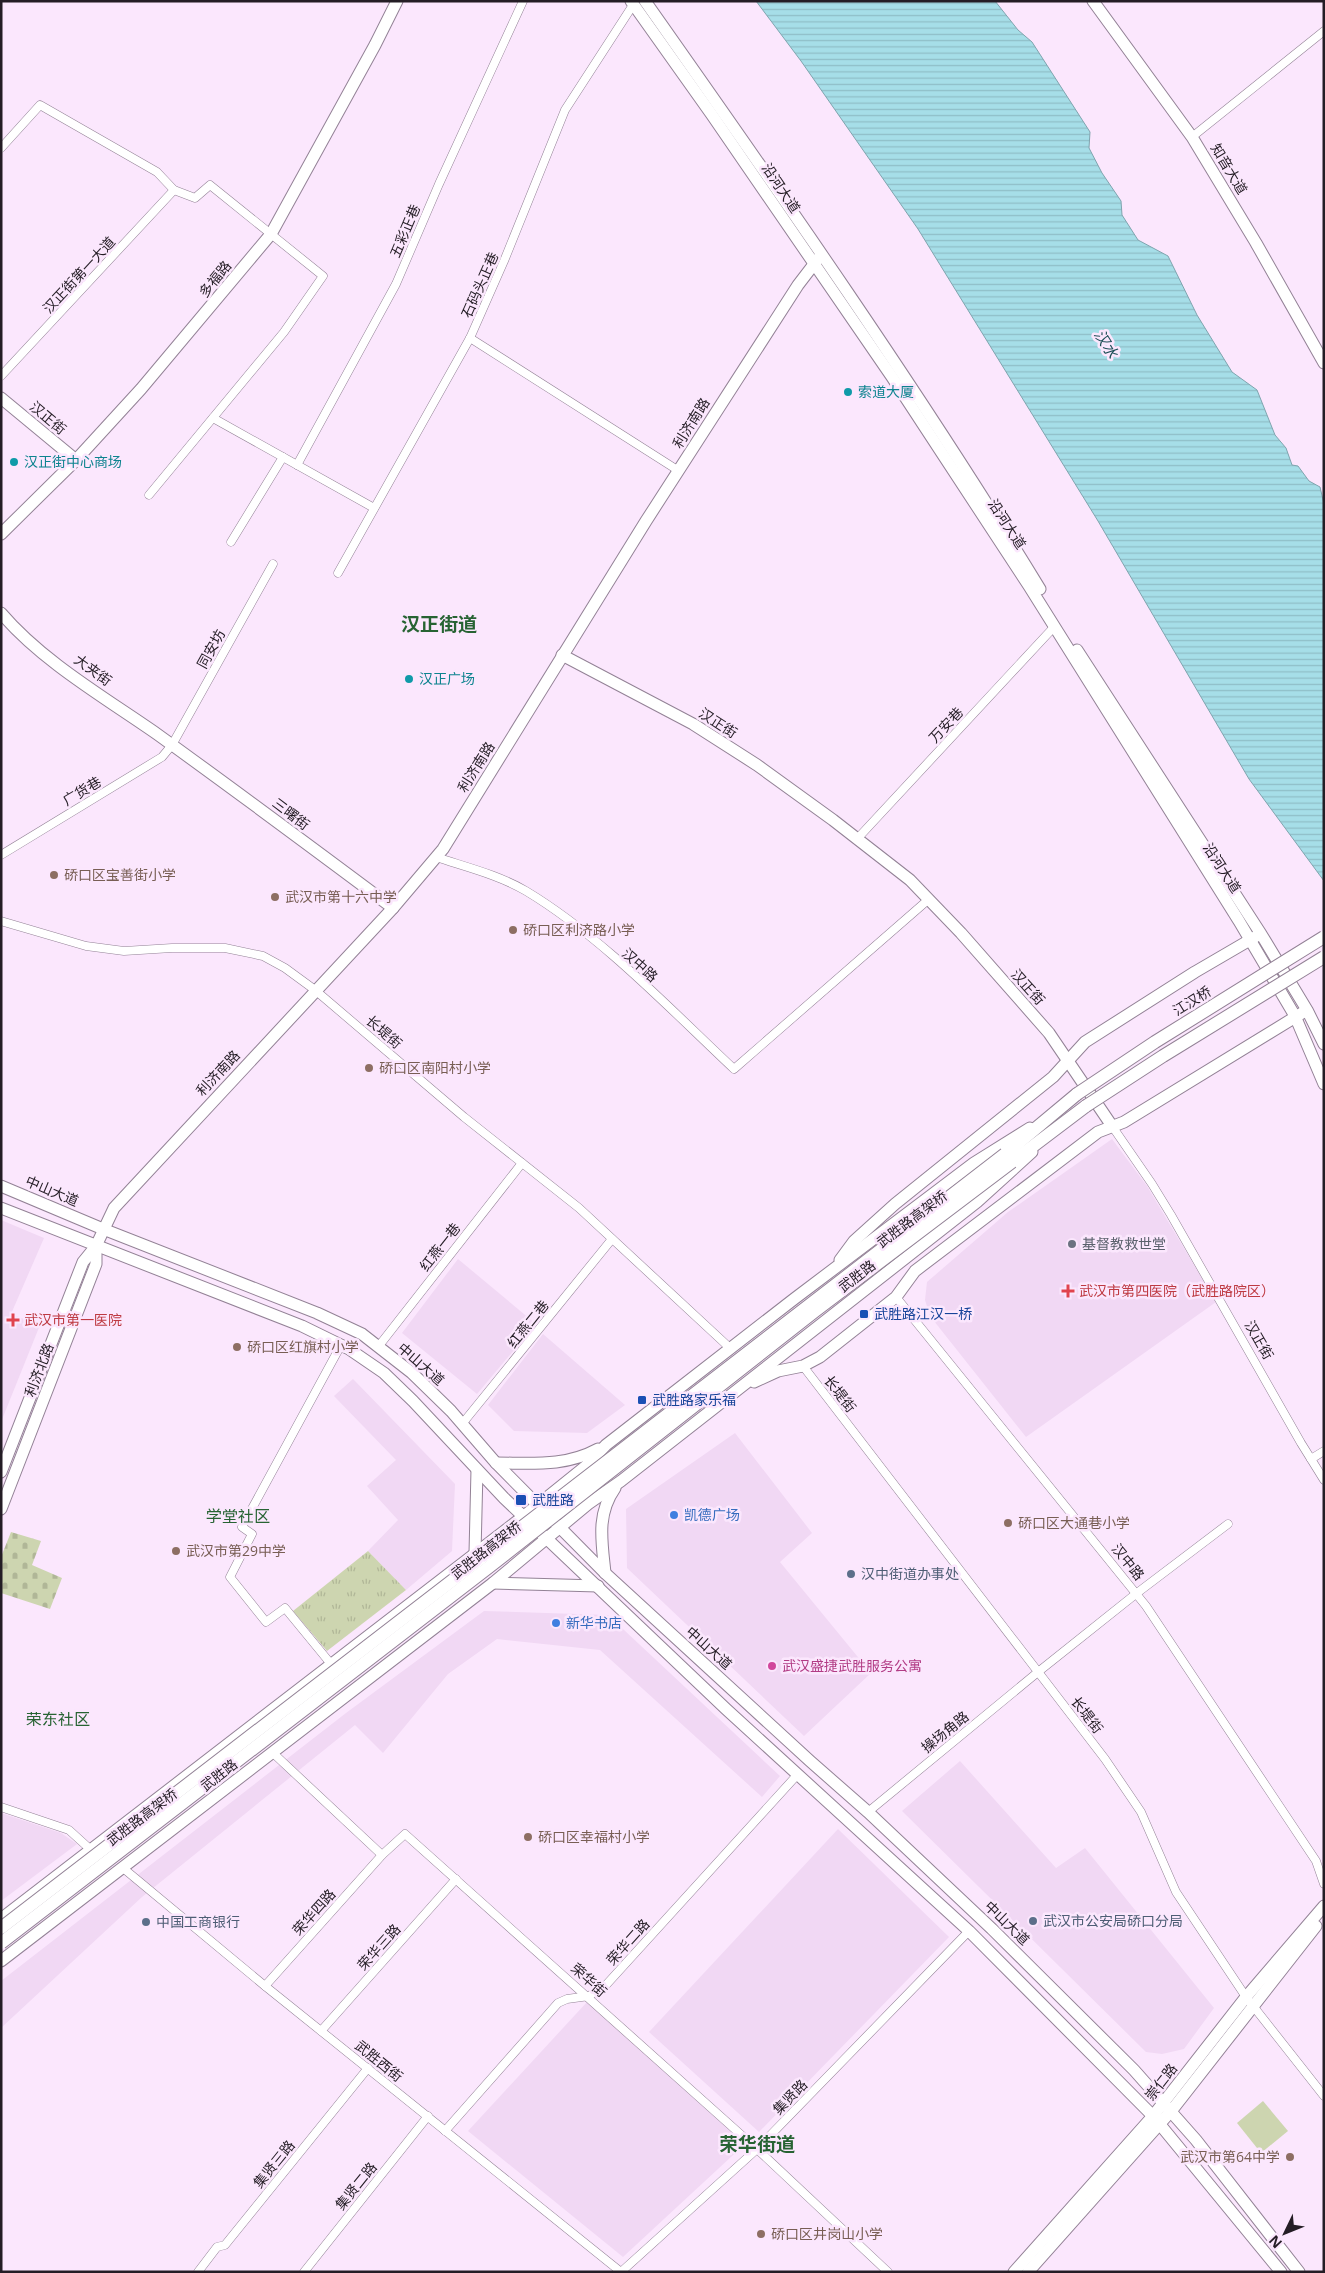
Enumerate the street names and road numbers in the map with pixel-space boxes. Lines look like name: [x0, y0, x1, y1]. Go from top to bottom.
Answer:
street label: 知音大道: [1207, 140, 1252, 198]
street label: 沿河大道: [758, 159, 805, 216]
street label: 五彩正巷: [385, 201, 424, 260]
street label: 汉正街第一大道: [38, 232, 119, 317]
street label: 石码头正巷: [457, 249, 502, 321]
street label: 多福路: [194, 256, 235, 301]
street label: 利济南路: [668, 394, 713, 452]
street label: 汉正街: [26, 397, 71, 438]
street label: 沿河大道: [984, 495, 1031, 552]
street label: 同安坊: [192, 626, 229, 672]
street label: 大夹街: [71, 650, 116, 690]
street label: 汉正街: [695, 703, 741, 742]
street label: 万安巷: [924, 703, 967, 746]
street label: 利济南路: [453, 738, 498, 796]
street label: 广货巷: [59, 772, 105, 810]
street label: 三曙街: [269, 793, 314, 834]
street label: 沿河大道: [1199, 839, 1246, 896]
street label: 汉中路: [618, 944, 662, 986]
street label: 汉正街: [1007, 965, 1049, 1009]
street label: 江汉桥: [1169, 981, 1215, 1020]
street label: 长堤街: [362, 1011, 406, 1053]
street label: 利济南路: [192, 1046, 244, 1100]
street label: 中山大道: [23, 1171, 82, 1210]
street label: 武胜路高架桥: [872, 1186, 951, 1251]
street label: 红燕一巷: [415, 1219, 464, 1275]
street label: 武胜路: [834, 1255, 879, 1296]
street label: 红燕二巷: [503, 1296, 553, 1351]
street label: 汉正街: [1241, 1317, 1278, 1363]
street label: 中山大道: [394, 1338, 449, 1389]
street label: 利济北路: [20, 1340, 57, 1399]
street label: 长堤街: [820, 1371, 861, 1416]
street label: 武胜路高架桥: [447, 1516, 525, 1583]
street label: 汉中路: [1108, 1539, 1149, 1584]
street label: 中山大道: [682, 1622, 736, 1673]
street label: 长堤街: [1067, 1692, 1108, 1737]
street label: 操场角路: [917, 1707, 972, 1757]
street label: 武胜路: [196, 1754, 241, 1795]
street label: 武胜路高架桥: [102, 1784, 181, 1849]
street label: 荣华四路: [288, 1885, 339, 1939]
street label: 中山大道: [981, 1896, 1034, 1949]
street label: 荣华二路: [602, 1915, 653, 1969]
street label: 荣华三路: [353, 1920, 404, 1974]
street label: 荣华街: [567, 1959, 611, 2001]
street label: 武胜西街: [352, 2036, 407, 2086]
street label: 崇仁路: [1140, 2059, 1181, 2104]
street label: 集贤路: [768, 2075, 811, 2118]
street label: 集贤三路: [249, 2136, 299, 2191]
street label: 集贤二路: [331, 2158, 381, 2213]

